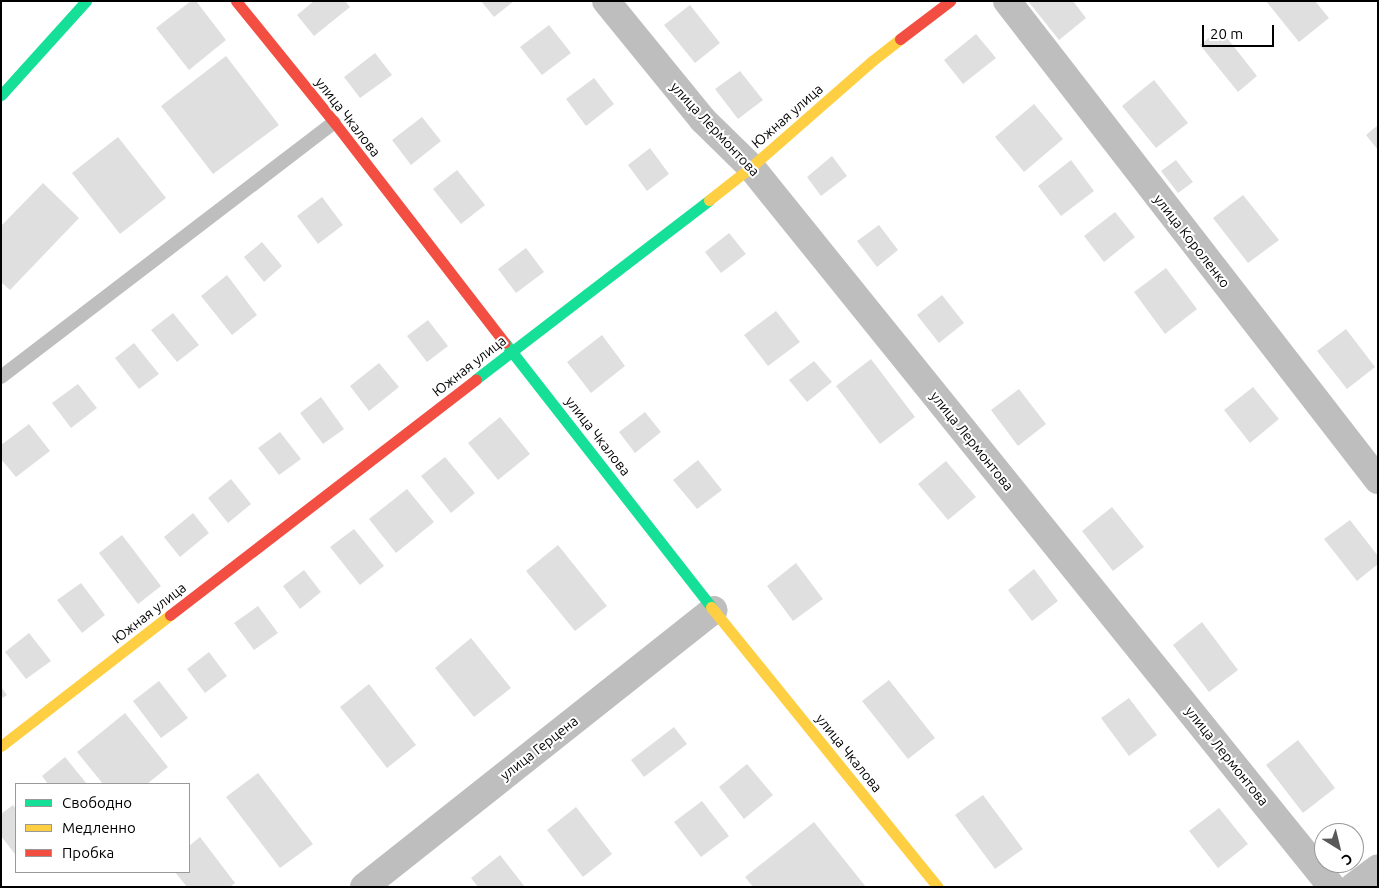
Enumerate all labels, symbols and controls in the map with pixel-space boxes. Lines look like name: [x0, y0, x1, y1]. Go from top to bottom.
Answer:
scale bar: [1204, 15, 1276, 47]
text: 20 m: [1210, 25, 1243, 42]
street label: улица Чкалова: [312, 74, 384, 160]
street label: улица Лермонтова: [667, 78, 763, 180]
street label: Южная улица: [748, 80, 826, 152]
street label: улица Короленко: [1150, 191, 1234, 291]
street label: Южная улица: [429, 332, 509, 400]
street label: улица Лермонтова: [927, 388, 1017, 494]
street label: улица Чкалова: [562, 393, 634, 479]
street label: Южная улица: [109, 579, 189, 647]
street label: улица Лермонтова: [1182, 703, 1272, 809]
street label: улица Чкалова: [812, 710, 886, 796]
street label: улица Герцена: [497, 712, 581, 784]
legend: [15, 783, 190, 873]
text: Свободно: [62, 794, 132, 811]
text: Медленно: [62, 819, 136, 836]
north arrow: [1314, 823, 1364, 873]
text: Пробка: [62, 844, 114, 861]
text: С: [1339, 850, 1356, 868]

